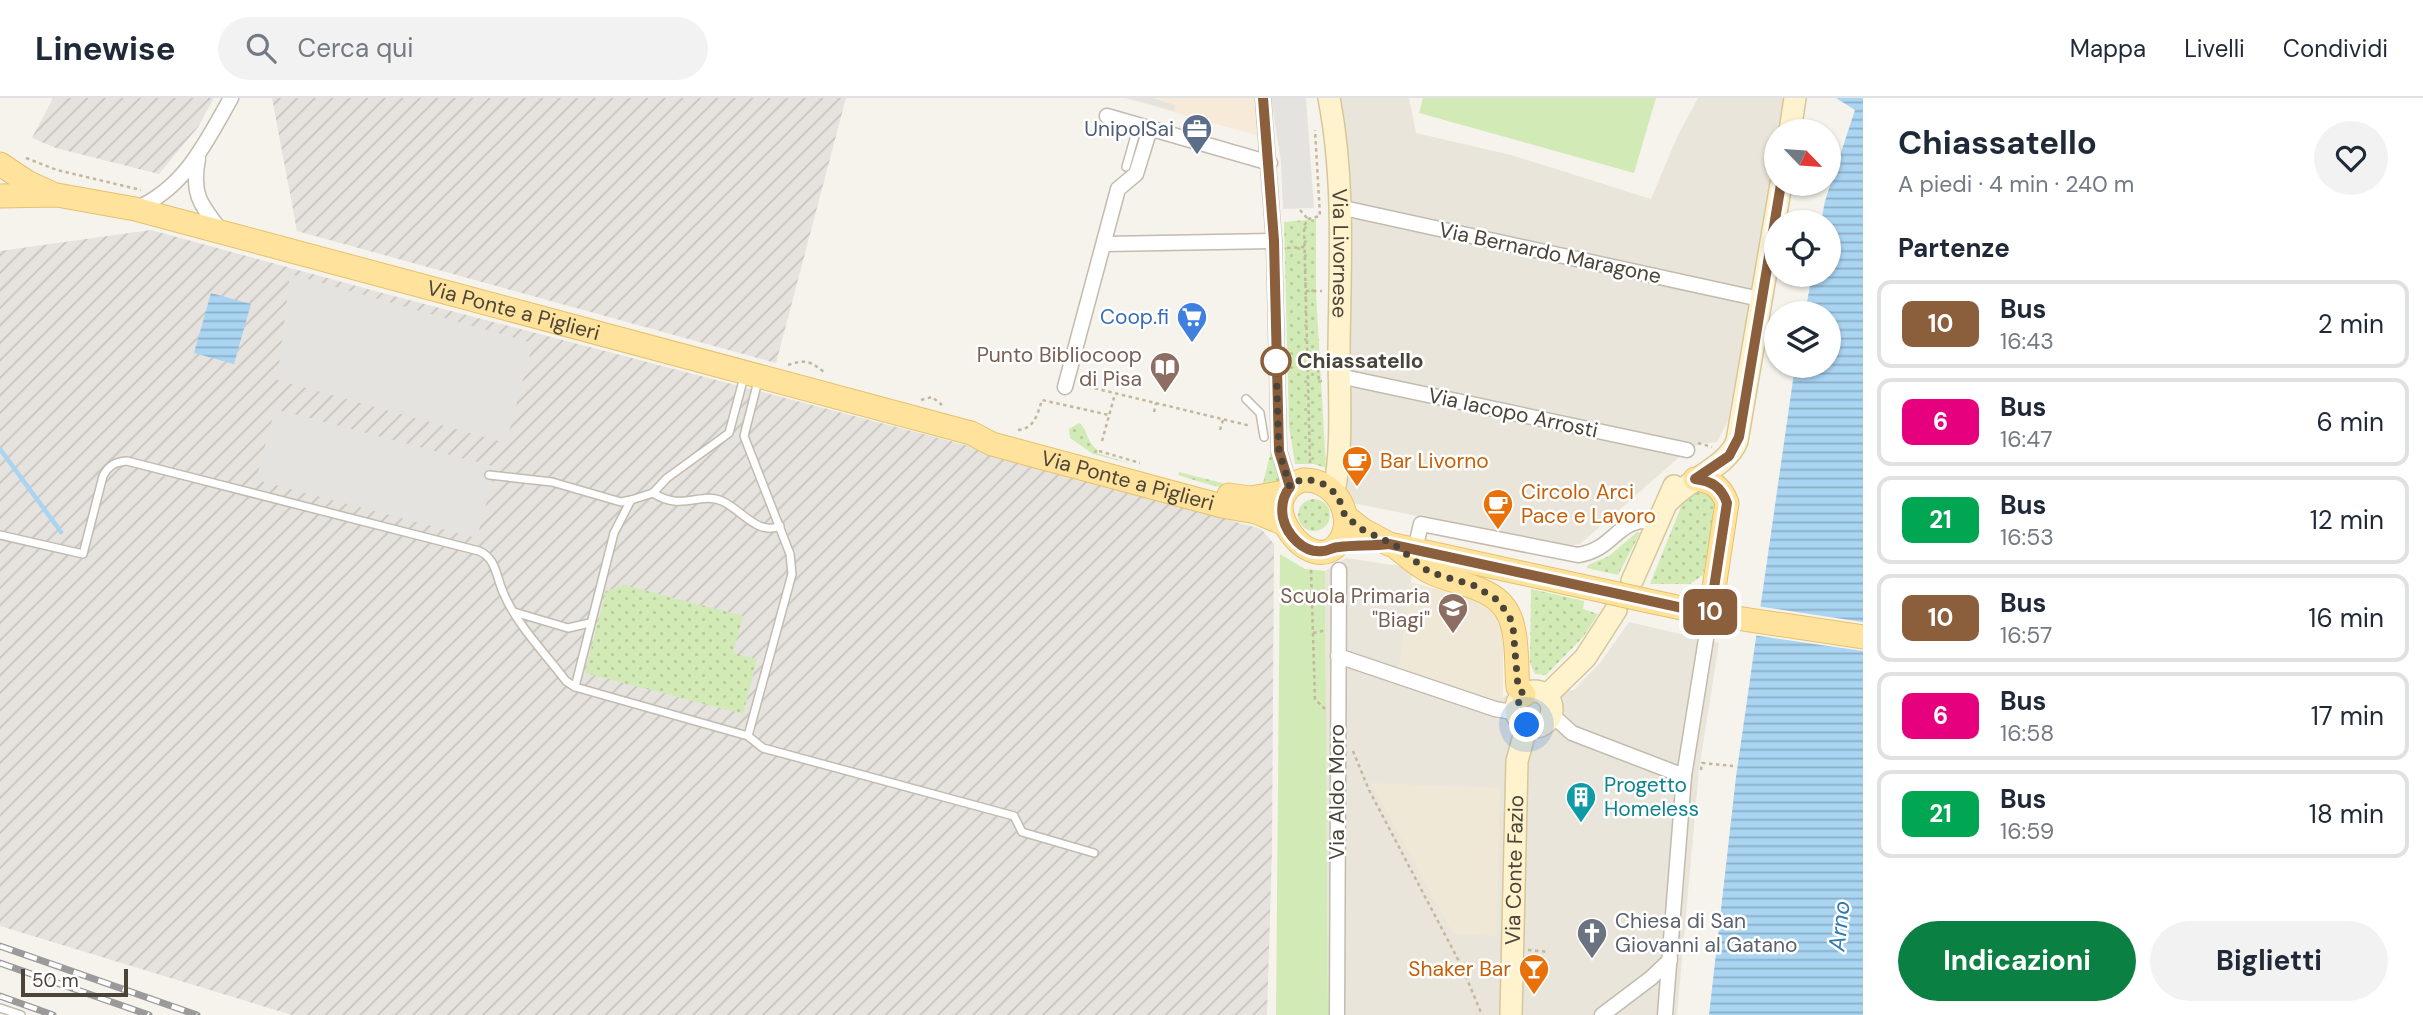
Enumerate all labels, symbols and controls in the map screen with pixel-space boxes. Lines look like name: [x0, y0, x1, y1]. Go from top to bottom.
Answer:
search box: [218, 17, 708, 80]
text: Linewise: [35, 27, 176, 70]
icon: search: [242, 29, 280, 67]
text: Cerca qui: [298, 31, 413, 65]
text: Mappa: [2070, 33, 2146, 64]
text: Livelli: [2184, 33, 2245, 64]
text: Condividi: [2283, 33, 2388, 64]
office icon: UnipolSai: [1180, 112, 1214, 156]
place label: UnipolSai: [1084, 115, 1174, 143]
north arrow: [1764, 119, 1841, 196]
map controls: [1764, 119, 1841, 378]
text: Chiassatello: [1898, 121, 2097, 164]
button: heart: [2314, 121, 2388, 195]
text: A piedi · 4 min · 240 m: [1898, 169, 2134, 199]
street label: Via Livornese: [1325, 188, 1355, 318]
button: locate: [1764, 210, 1841, 287]
street label: Via Bernardo Maragone: [1436, 216, 1664, 290]
text: Partenze: [1898, 231, 2010, 265]
street label: Via Ponte a Piglieri: [424, 274, 603, 347]
text: Bus: [2000, 292, 2046, 326]
supermarket icon: Coop.fi: [1175, 300, 1209, 344]
button: layers: [1764, 301, 1841, 378]
place label: Coop.fi: [1100, 303, 1169, 331]
text: 2 min: [2318, 307, 2384, 341]
text: 10: [1928, 308, 1953, 339]
text: 16:43: [2000, 326, 2054, 356]
place label: Punto Bibliocoop di Pisa: [977, 341, 1142, 393]
marker: Chiassatello: [1261, 346, 1291, 376]
place label: Chiassatello: [1297, 347, 1424, 375]
library icon: Punto Bibliocoop di Pisa: [1148, 350, 1182, 394]
street label: Via Iacopo Arrosti: [1425, 381, 1601, 445]
text: Bus: [2000, 390, 2046, 424]
text: 6 min: [2316, 405, 2384, 439]
text: 6: [1933, 406, 1948, 437]
text: 16:47: [2000, 424, 2053, 454]
street label: Via Ponte a Piglieri: [1038, 444, 1217, 517]
cafe icon: Bar Livorno: [1340, 444, 1374, 488]
place label: Bar Livorno: [1380, 447, 1489, 475]
place label: Circolo Arci Pace e Lavoro: [1521, 478, 1656, 530]
cafe icon: Circolo Arci Pace e Lavoro: [1481, 487, 1515, 531]
text: Bus: [2000, 488, 2046, 522]
text: 12 min: [2310, 503, 2384, 537]
text: 21: [1929, 504, 1952, 535]
text: 16:53: [2000, 522, 2054, 552]
place label: Scuola Primaria "Biagi": [1280, 582, 1430, 634]
text: Bus: [2000, 586, 2046, 620]
line badge: 10: [1678, 589, 1742, 635]
school or university icon: Scuola Primaria "Biagi": [1436, 591, 1470, 635]
text: 10: [1697, 596, 1723, 627]
text: 16 min: [2308, 601, 2384, 635]
text: 10: [1928, 602, 1953, 633]
text: 16:57: [2000, 620, 2052, 650]
text: Bus: [2000, 684, 2046, 718]
text: 17 min: [2311, 699, 2384, 733]
text: 6: [1933, 700, 1948, 731]
your location: [1509, 707, 1544, 742]
text: 16:58: [2000, 718, 2054, 748]
street label: Via Aldo Moro: [1323, 724, 1351, 860]
place label: Progetto Homeless: [1604, 771, 1699, 823]
building icon: Progetto Homeless: [1564, 780, 1598, 824]
text: Bus: [2000, 782, 2046, 816]
street label: Via Conte Fazio: [1499, 795, 1530, 945]
text: 18 min: [2309, 797, 2384, 831]
text: 21: [1929, 798, 1952, 829]
text: 16:59: [2000, 816, 2054, 846]
water label: Arno: [1821, 899, 1857, 954]
place label: Chiesa di San Giovanni al Gatano: [1615, 907, 1798, 959]
church icon: Chiesa di San Giovanni al Gatano: [1575, 916, 1609, 960]
button: Indicazioni: [1898, 921, 2136, 1001]
button: Biglietti: [2150, 921, 2388, 1001]
bar icon: Shaker Bar: [1517, 952, 1551, 996]
place label: Shaker Bar: [1408, 955, 1511, 983]
scale bar: [21, 966, 128, 998]
text: 50 m: [32, 968, 79, 993]

